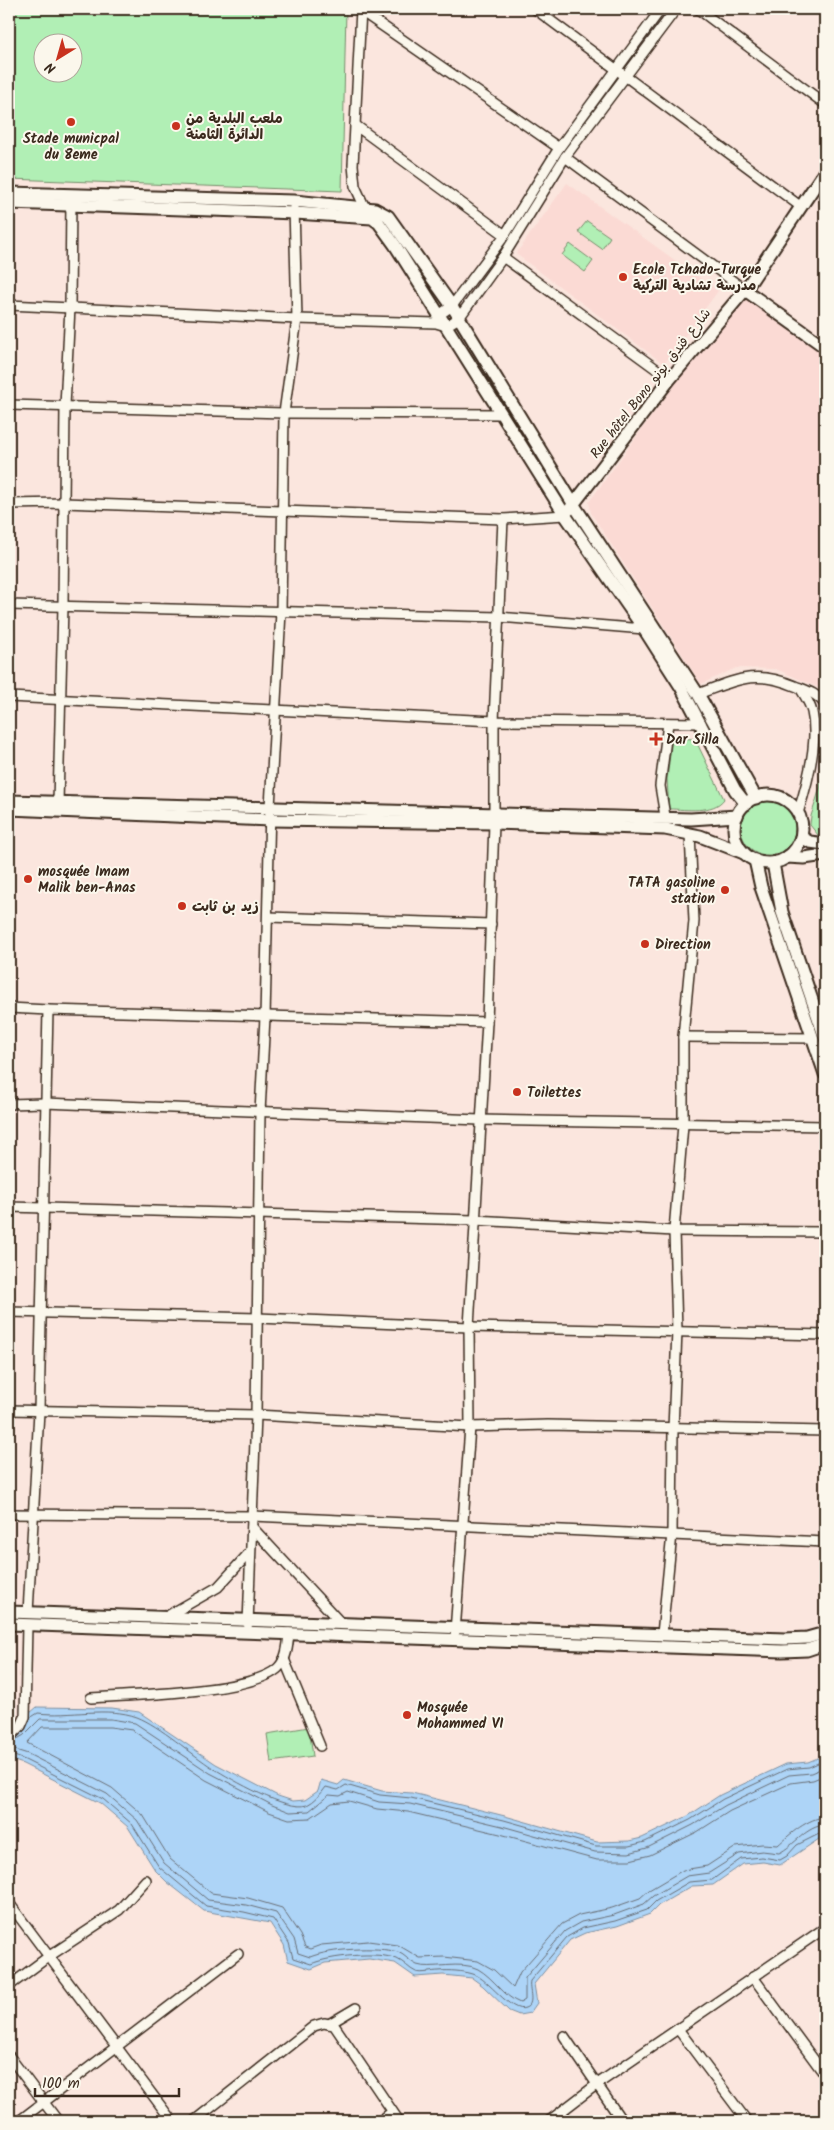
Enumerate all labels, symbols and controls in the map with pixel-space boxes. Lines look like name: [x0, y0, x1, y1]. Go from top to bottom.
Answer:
north arrow: [32, 32, 82, 82]
text: N: [41, 56, 61, 79]
place label: ملعب البلدية من الدائرة الثامنة: [186, 108, 283, 146]
marker: Stade municpal du 8eme: [65, 116, 77, 128]
marker: ملعب البلدية من الدائرة الثامنة: [170, 120, 182, 132]
place label: Stade municpal du 8eme: [23, 128, 119, 166]
place label: Ecole Tchado-Turque مدرسة تشادية التركية: [633, 259, 761, 297]
marker: Ecole Tchado-Turque مدرسة تشادية التركية: [617, 271, 629, 283]
street label: Rue hôtel Bono شارع فندق بونو: [585, 304, 717, 464]
place label: Dar Silla: [666, 729, 719, 751]
marker: Dar Silla: [650, 733, 662, 745]
place label: mosquée Imam Malik ben-Anas: [38, 861, 136, 899]
place label: TATA gasoline station: [628, 872, 715, 910]
marker: mosquée Imam Malik ben-Anas: [22, 873, 34, 885]
marker: TATA gasoline station: [719, 884, 731, 896]
place label: زيد بن ثابت: [192, 896, 259, 918]
marker: زيد بن ثابت: [176, 900, 188, 912]
place label: Direction: [655, 934, 711, 956]
marker: Direction: [639, 938, 651, 950]
place label: Toilettes: [527, 1082, 582, 1104]
marker: Toilettes: [511, 1086, 523, 1098]
place label: Mosquée Mohammed VI: [417, 1697, 503, 1735]
marker: Mosquée Mohammed VI: [401, 1709, 413, 1721]
scale bar: [35, 2065, 179, 2097]
text: 100 m: [42, 2072, 80, 2096]

